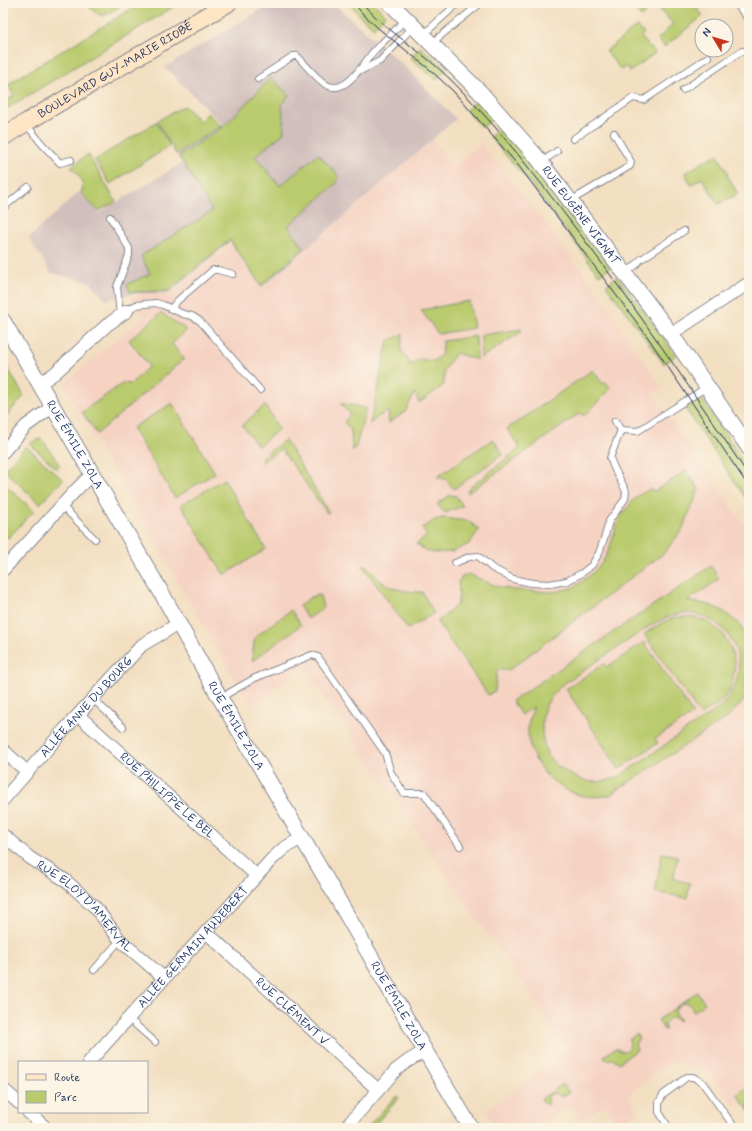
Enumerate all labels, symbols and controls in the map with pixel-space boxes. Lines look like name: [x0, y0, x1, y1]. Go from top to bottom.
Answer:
street label: BOULEVARD GUY-MARIE RIOBÉ: [35, 18, 196, 123]
north arrow: [694, 18, 734, 58]
text: N: [699, 25, 715, 40]
street label: RUE EUGÈNE VIGNAT: [537, 163, 623, 269]
street label: RUE ÉMILE ZOLA: [42, 398, 106, 492]
street label: ALLÉE ANNE DU BOURG: [37, 653, 137, 761]
street label: RUE ÉMILE ZOLA: [203, 679, 268, 773]
street label: RUE PHILIPPE LE BEL: [116, 749, 217, 843]
street label: RUE ELOY D'AMERVAL: [33, 857, 136, 957]
street label: ALLÉE GERMAIN AUDEBERT: [135, 883, 252, 1012]
street label: RUE ÉMILE ZOLA: [366, 959, 430, 1054]
street label: RUE CLÉMENT V: [252, 974, 331, 1050]
legend: [18, 1061, 148, 1113]
text: Route: [54, 1070, 80, 1086]
text: Parc: [54, 1090, 77, 1106]

